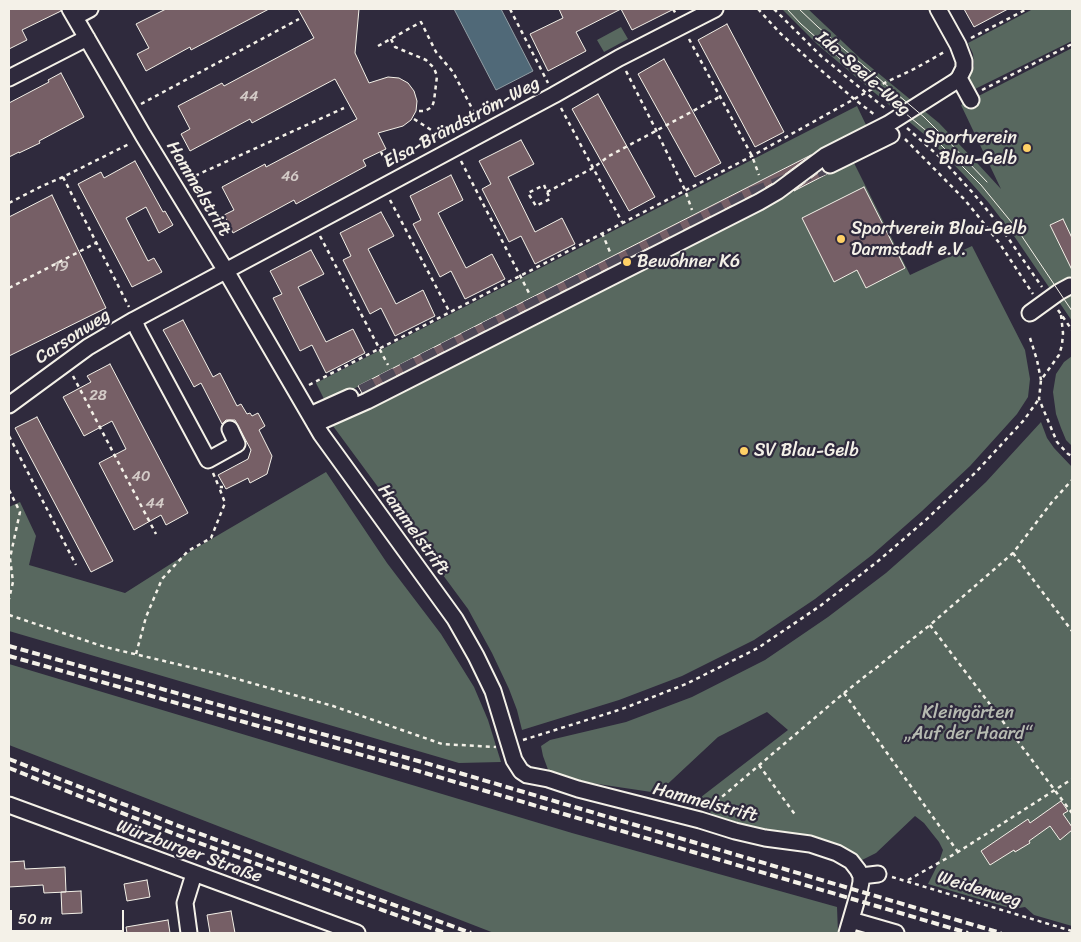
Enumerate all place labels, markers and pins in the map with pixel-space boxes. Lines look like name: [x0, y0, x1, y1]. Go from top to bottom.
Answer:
place label: Sportverein Blau-Gelb: [924, 127, 1017, 170]
marker: Sportverein Blau-Gelb: [1021, 142, 1033, 154]
place label: Sportverein Blau-Gelb Darmstadt e.V.: [851, 218, 1027, 260]
marker: Sportverein Blau-Gelb Darmstadt e.V.: [835, 233, 847, 245]
place label: Bewohner K6: [637, 251, 740, 273]
marker: Bewohner K6: [621, 256, 633, 268]
place label: SV Blau-Gelb: [754, 440, 859, 462]
marker: SV Blau-Gelb: [738, 445, 750, 457]

